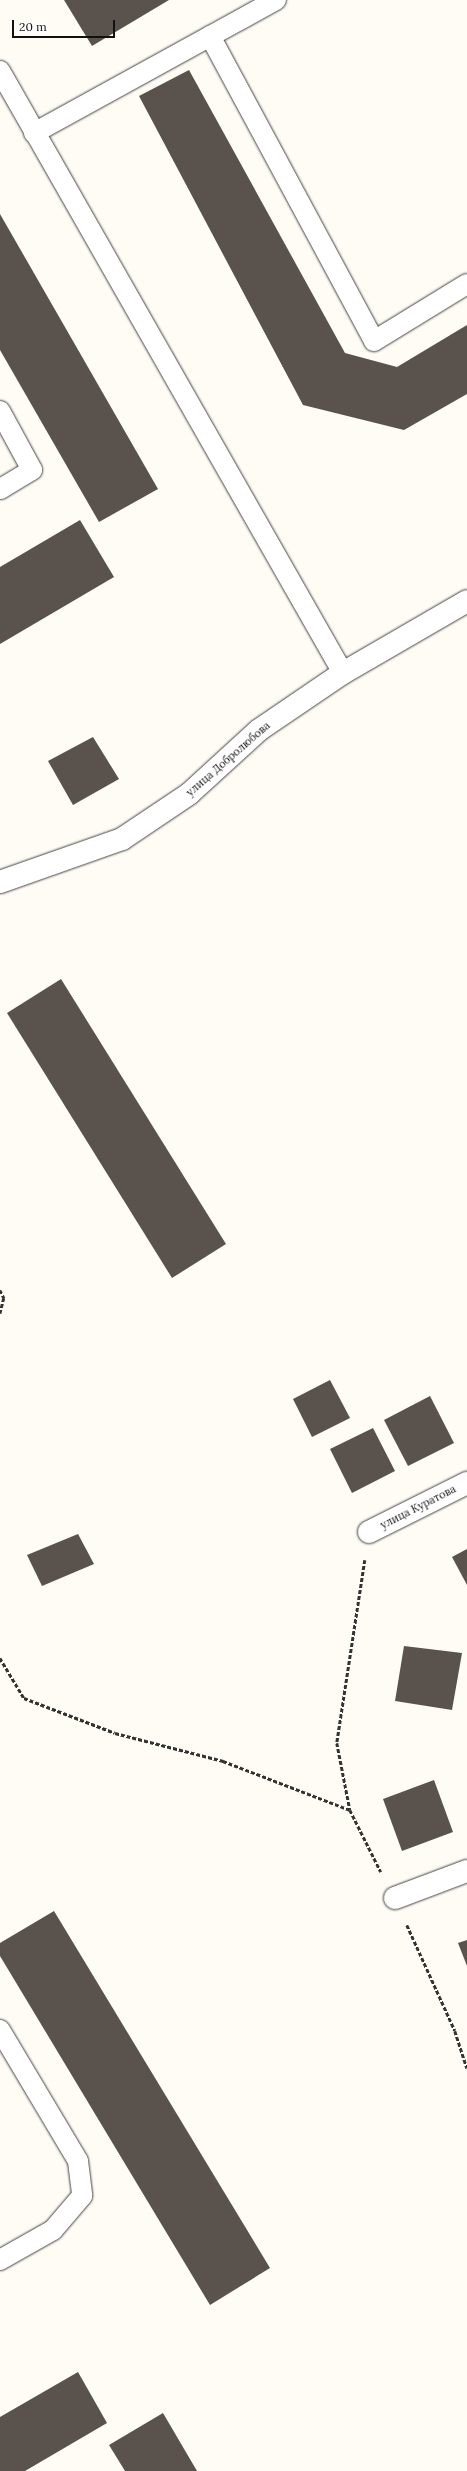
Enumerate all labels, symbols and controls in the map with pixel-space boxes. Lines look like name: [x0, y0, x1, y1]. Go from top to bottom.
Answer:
scale bar: [14, 12, 117, 38]
text: 20 m: [19, 19, 47, 34]
street label: улица Добролюбова: [183, 719, 273, 799]
street label: улица Куратова: [378, 1482, 458, 1532]

